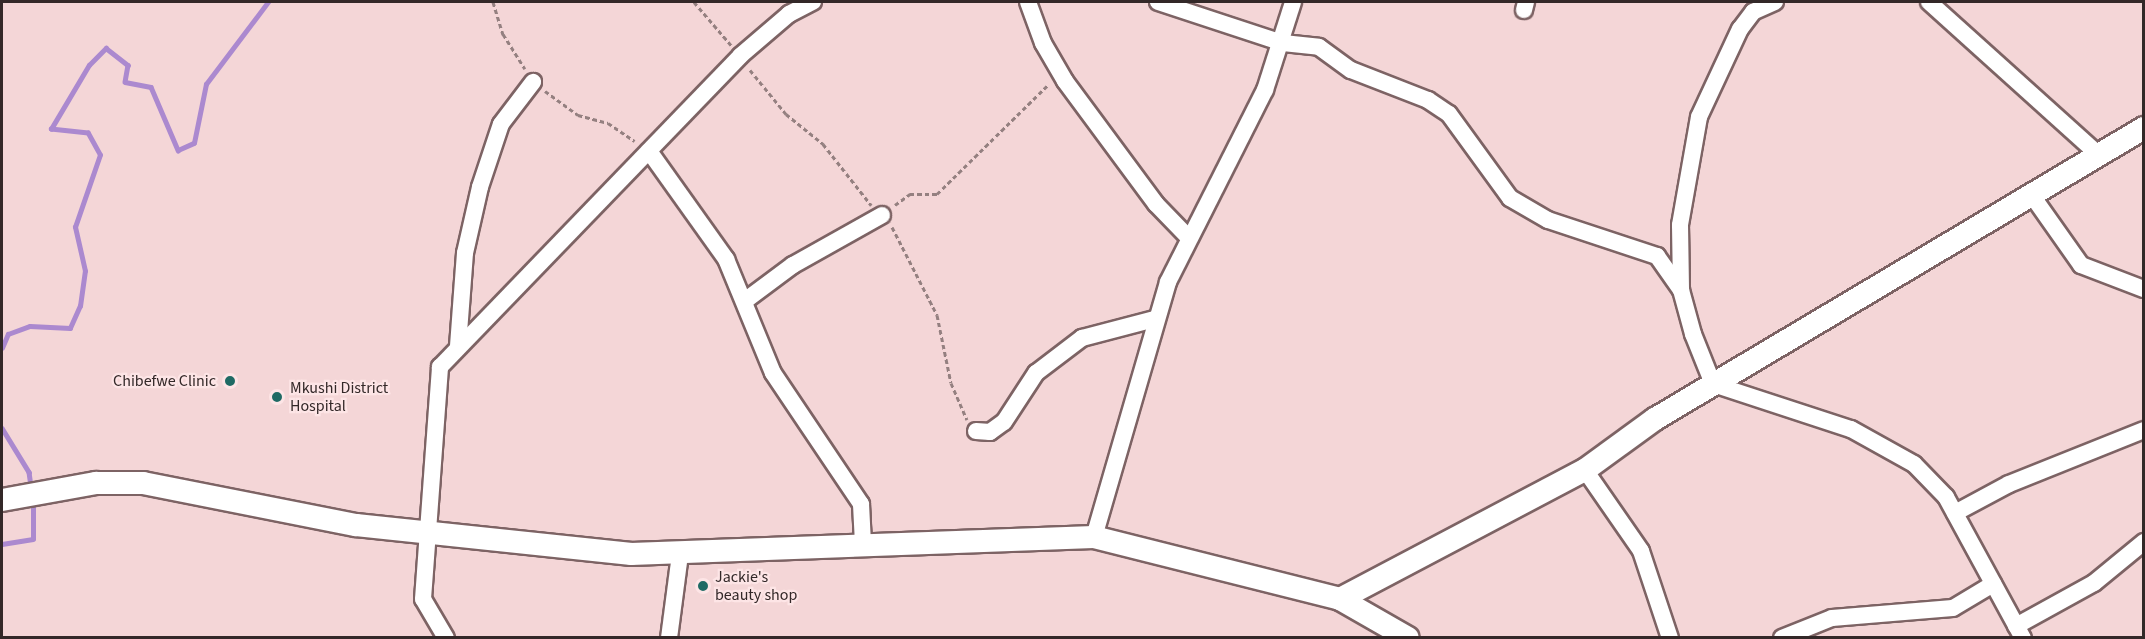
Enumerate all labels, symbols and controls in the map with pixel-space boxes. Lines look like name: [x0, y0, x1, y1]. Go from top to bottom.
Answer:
place label: Chibefwe Clinic: [113, 371, 216, 391]
marker: Chibefwe Clinic: [221, 372, 239, 390]
place label: Mkushi District Hospital: [290, 378, 388, 416]
marker: Mkushi District Hospital: [268, 388, 286, 406]
place label: Jackie's beauty shop: [715, 567, 797, 605]
marker: Jackie's beauty shop: [696, 579, 710, 593]

